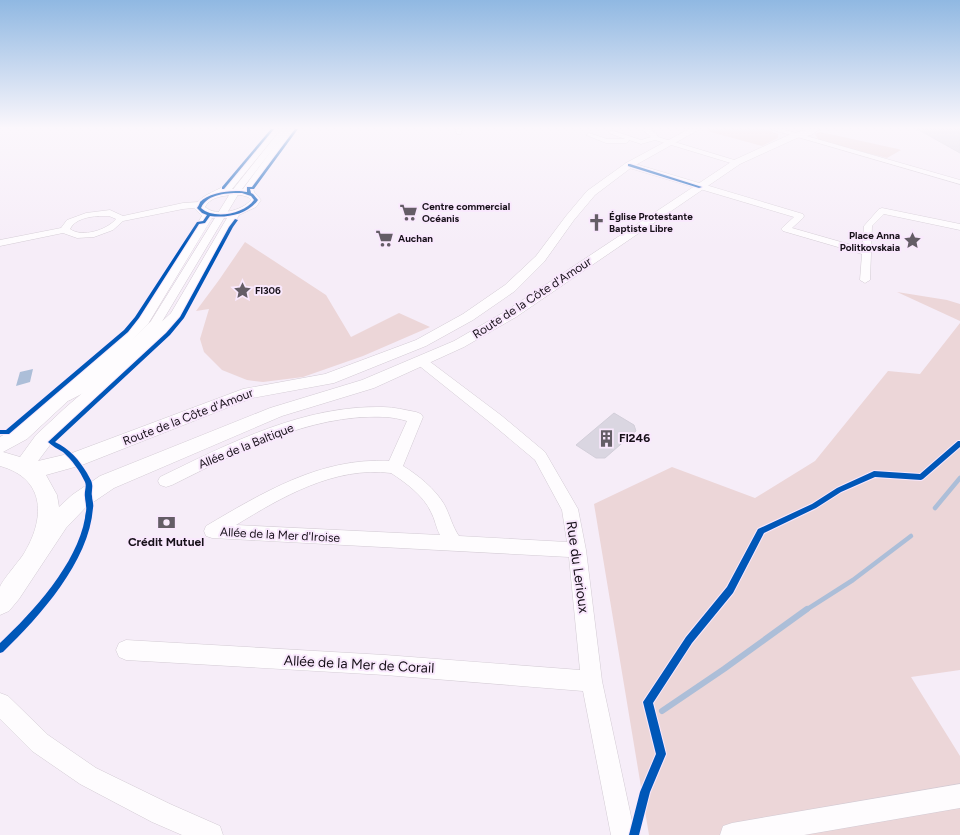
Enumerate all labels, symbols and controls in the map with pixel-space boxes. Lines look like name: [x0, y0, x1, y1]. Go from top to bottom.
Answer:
place label: Centre commercial Océanis: [422, 200, 510, 225]
supermarket icon: Centre commercial Océanis: [399, 202, 419, 222]
place label: Église Protestante Baptiste Libre: [609, 210, 693, 235]
church icon: Église Protestante Baptiste Libre: [586, 212, 606, 232]
supermarket icon: Auchan: [375, 228, 395, 248]
place label: Place Anna Politkovskaia: [840, 229, 900, 254]
place icon: Place Anna Politkovskaia: [903, 231, 923, 251]
place label: Auchan: [398, 232, 433, 245]
street label: Route de la Côte d'Amour: [470, 254, 594, 342]
place icon: Fl306: [232, 280, 252, 300]
place label: Fl306: [255, 284, 281, 297]
street label: Route de la Côte d'Amour: [121, 386, 255, 448]
street label: Allée de la Baltique: [196, 420, 296, 471]
building icon: Fl246: [596, 428, 616, 448]
place label: Fl246: [619, 431, 650, 445]
bank icon: Crédit Mutuel: [156, 513, 176, 533]
street label: Rue du Lerioux: [563, 520, 592, 614]
street label: Allée de la Mer d'Iroise: [220, 525, 341, 545]
place label: Crédit Mutuel: [128, 535, 204, 549]
street label: Allée de la Mer de Corail: [283, 652, 435, 677]

